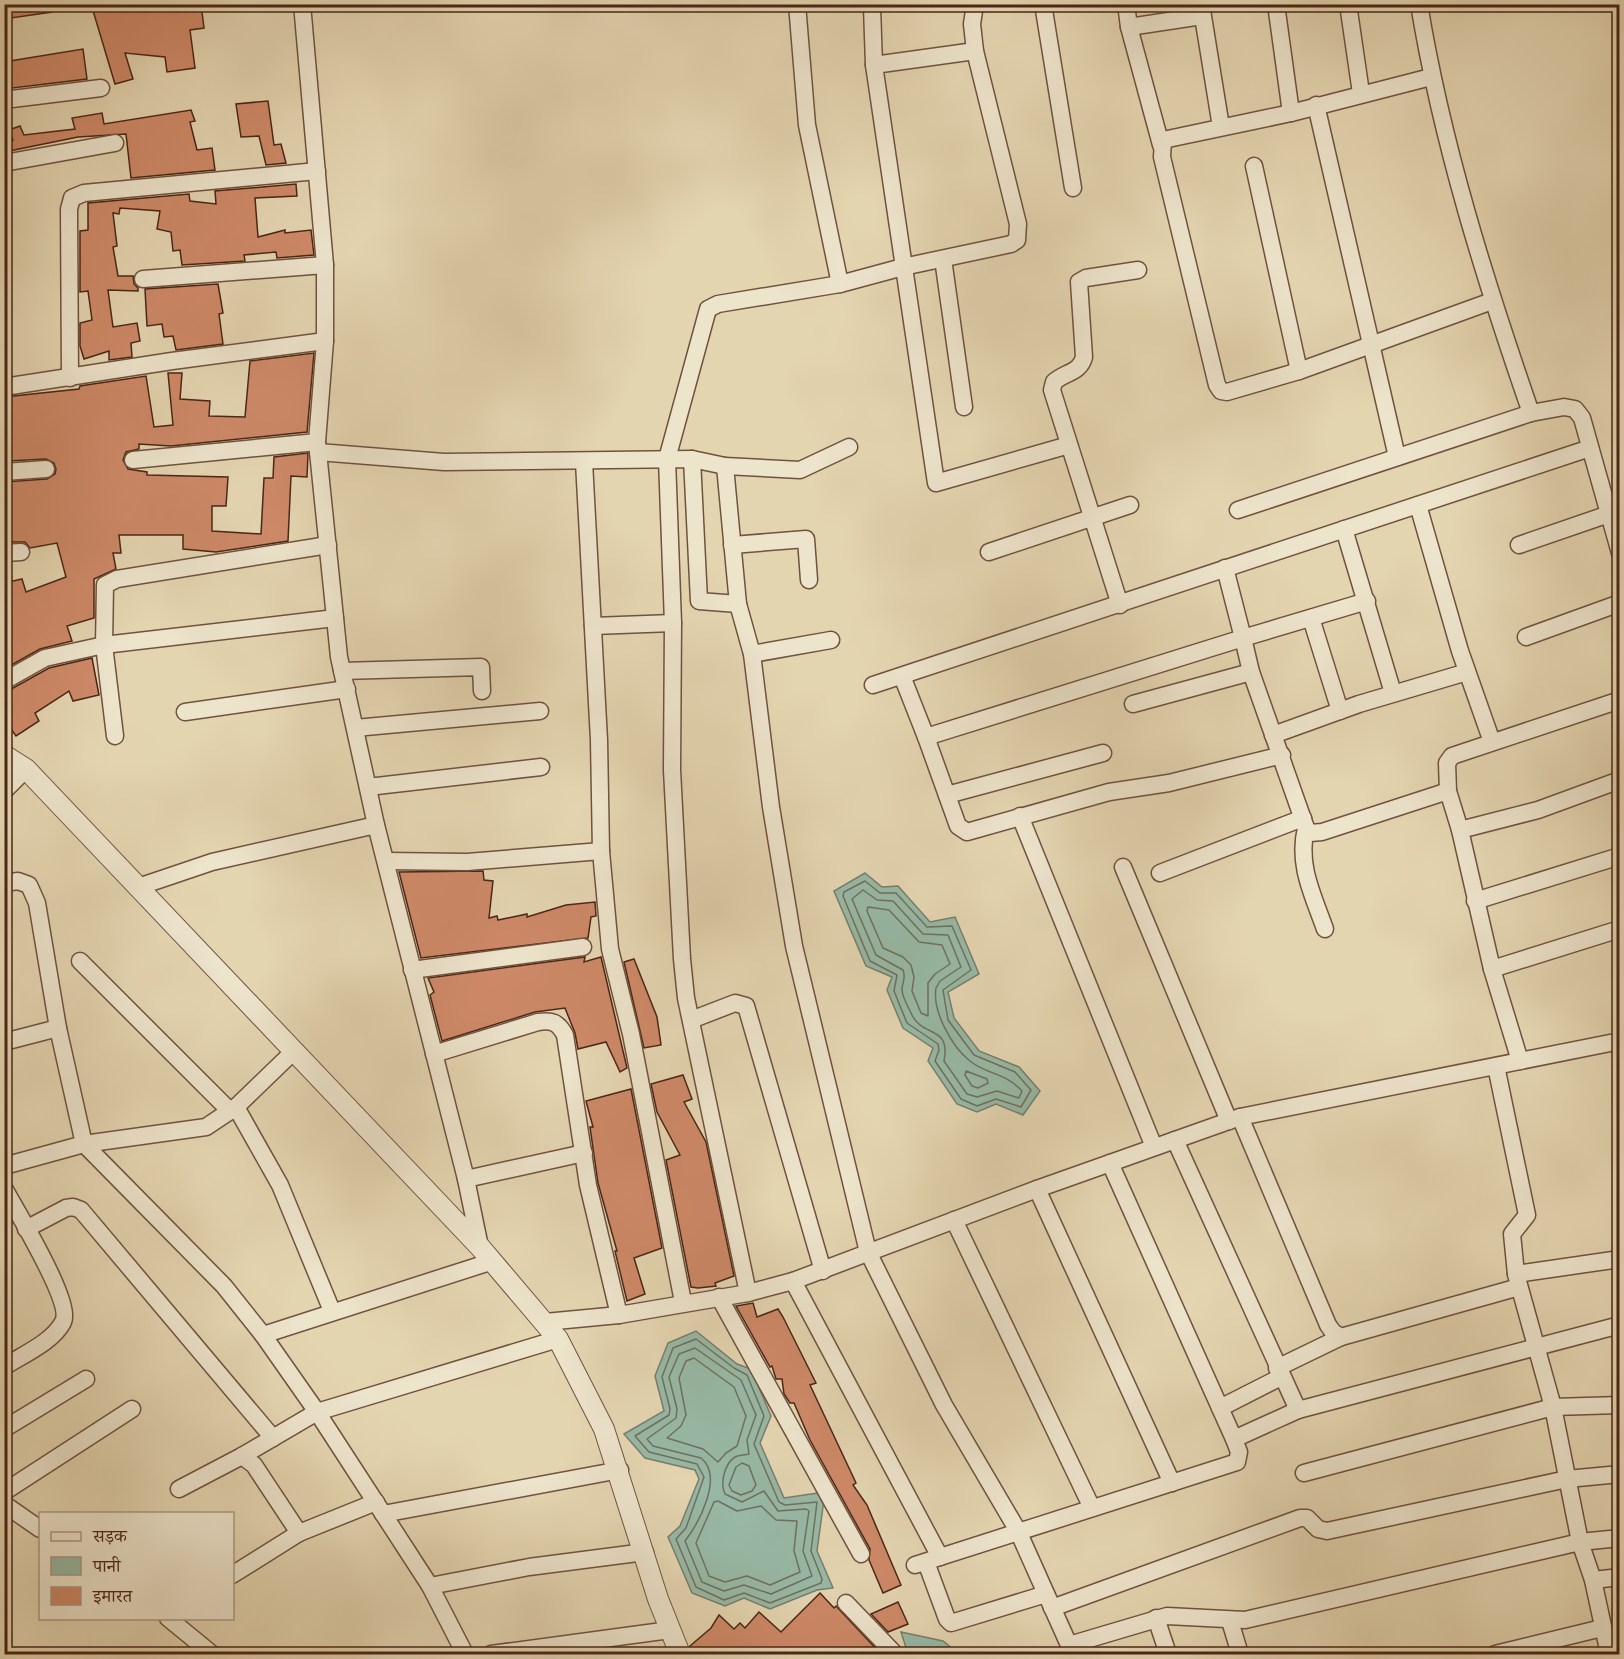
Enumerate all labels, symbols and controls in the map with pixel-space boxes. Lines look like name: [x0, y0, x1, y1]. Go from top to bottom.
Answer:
legend: [39, 1512, 234, 1620]
text: सड़क: [92, 1526, 128, 1547]
text: पानी: [92, 1556, 122, 1577]
text: इमारत: [92, 1586, 133, 1607]

